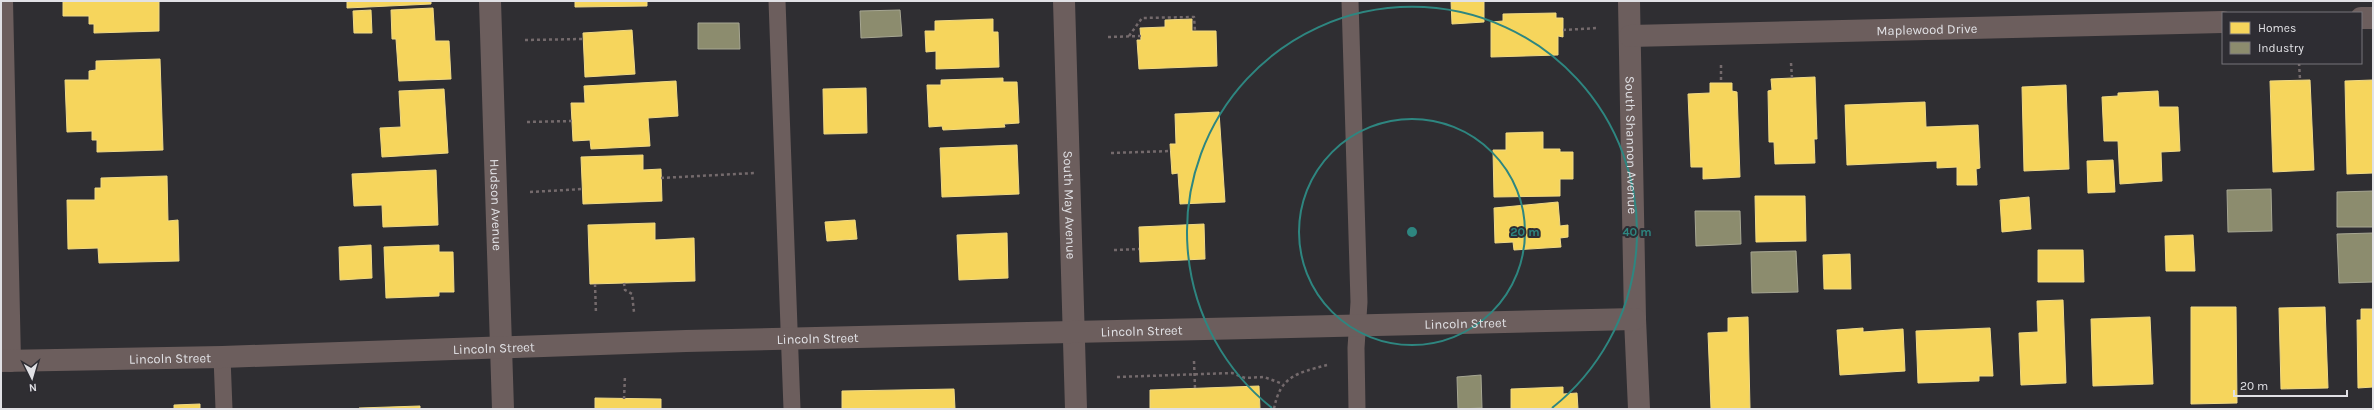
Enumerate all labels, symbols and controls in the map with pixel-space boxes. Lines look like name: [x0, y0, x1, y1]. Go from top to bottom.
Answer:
legend: [2222, 12, 2362, 64]
street label: Maplewood Drive: [1876, 20, 1978, 38]
text: Homes: [2258, 21, 2296, 35]
text: Industry: [2258, 41, 2304, 55]
street label: South Shannon Avenue: [1623, 76, 1641, 215]
street label: South May Avenue: [1061, 150, 1079, 260]
street label: Hudson Avenue: [488, 159, 505, 251]
centre of rings: [1405, 225, 1419, 239]
text: 20 m: [1510, 225, 1540, 239]
text: 40 m: [1622, 225, 1652, 239]
street label: Lincoln Street: [1424, 314, 1507, 331]
street label: Lincoln Street: [1100, 322, 1183, 339]
street label: Lincoln Street: [777, 329, 859, 346]
street label: Lincoln Street: [453, 339, 535, 357]
street label: Lincoln Street: [129, 350, 211, 366]
north arrow: [12, 358, 52, 398]
scale bar: [2234, 372, 2347, 398]
text: 20 m: [2240, 379, 2268, 393]
text: N: [28, 381, 37, 394]

